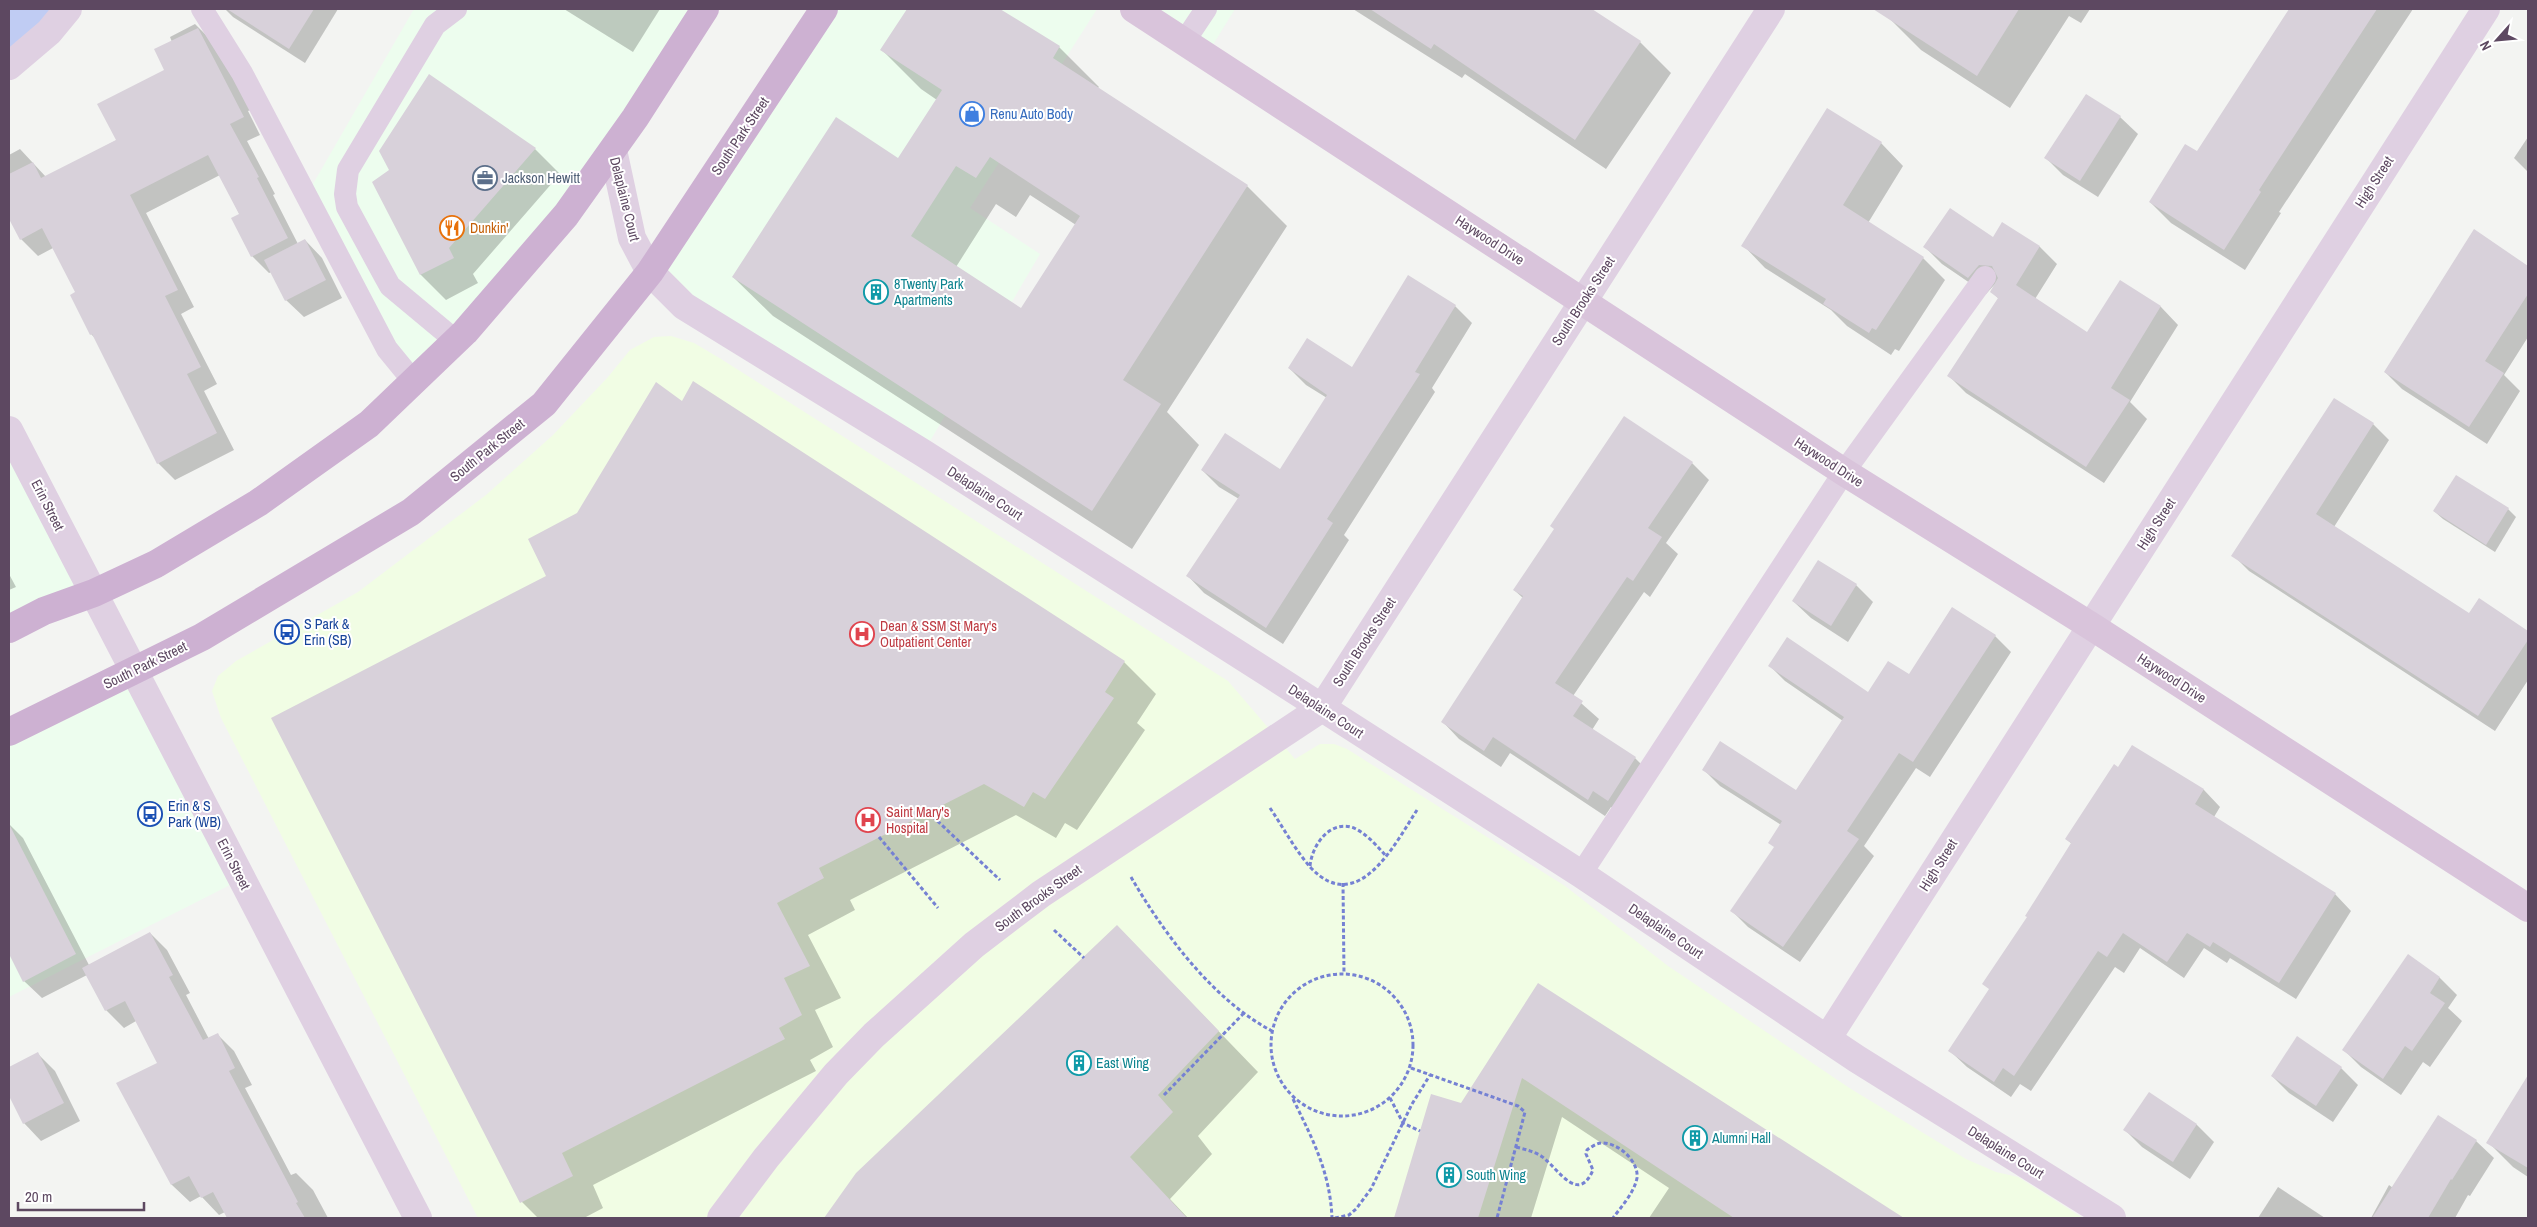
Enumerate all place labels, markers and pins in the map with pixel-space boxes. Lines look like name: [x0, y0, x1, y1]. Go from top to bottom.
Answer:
shop icon: Renu Auto Body: [959, 101, 985, 127]
place label: Renu Auto Body: [990, 105, 1073, 123]
office icon: Jackson Hewitt: [472, 165, 498, 191]
place label: Jackson Hewitt: [502, 169, 580, 187]
restaurant icon: Dunkin': [439, 215, 465, 241]
place label: Dunkin': [470, 219, 509, 237]
place label: 8Twenty Park Apartments: [893, 275, 964, 309]
building icon: 8Twenty Park Apartments: [863, 279, 889, 305]
place label: S Park & Erin (SB): [304, 615, 351, 649]
place label: Dean & SSM St Mary's Outpatient Center: [880, 617, 997, 651]
bus stop icon: S Park & Erin (SB): [274, 619, 300, 645]
hospital icon: Dean & SSM St Mary's Outpatient Center: [849, 621, 875, 647]
place label: Erin & S Park (WB): [168, 797, 221, 831]
bus stop icon: Erin & S Park (WB): [137, 801, 163, 827]
place label: Saint Mary's Hospital: [886, 803, 950, 837]
hospital icon: Saint Mary's Hospital: [855, 807, 881, 833]
building icon: East Wing: [1066, 1050, 1092, 1076]
place label: East Wing: [1096, 1054, 1150, 1072]
building icon: Alumni Hall: [1682, 1125, 1708, 1151]
place label: Alumni Hall: [1711, 1129, 1771, 1147]
building icon: South Wing: [1436, 1162, 1462, 1188]
place label: South Wing: [1466, 1166, 1527, 1184]

